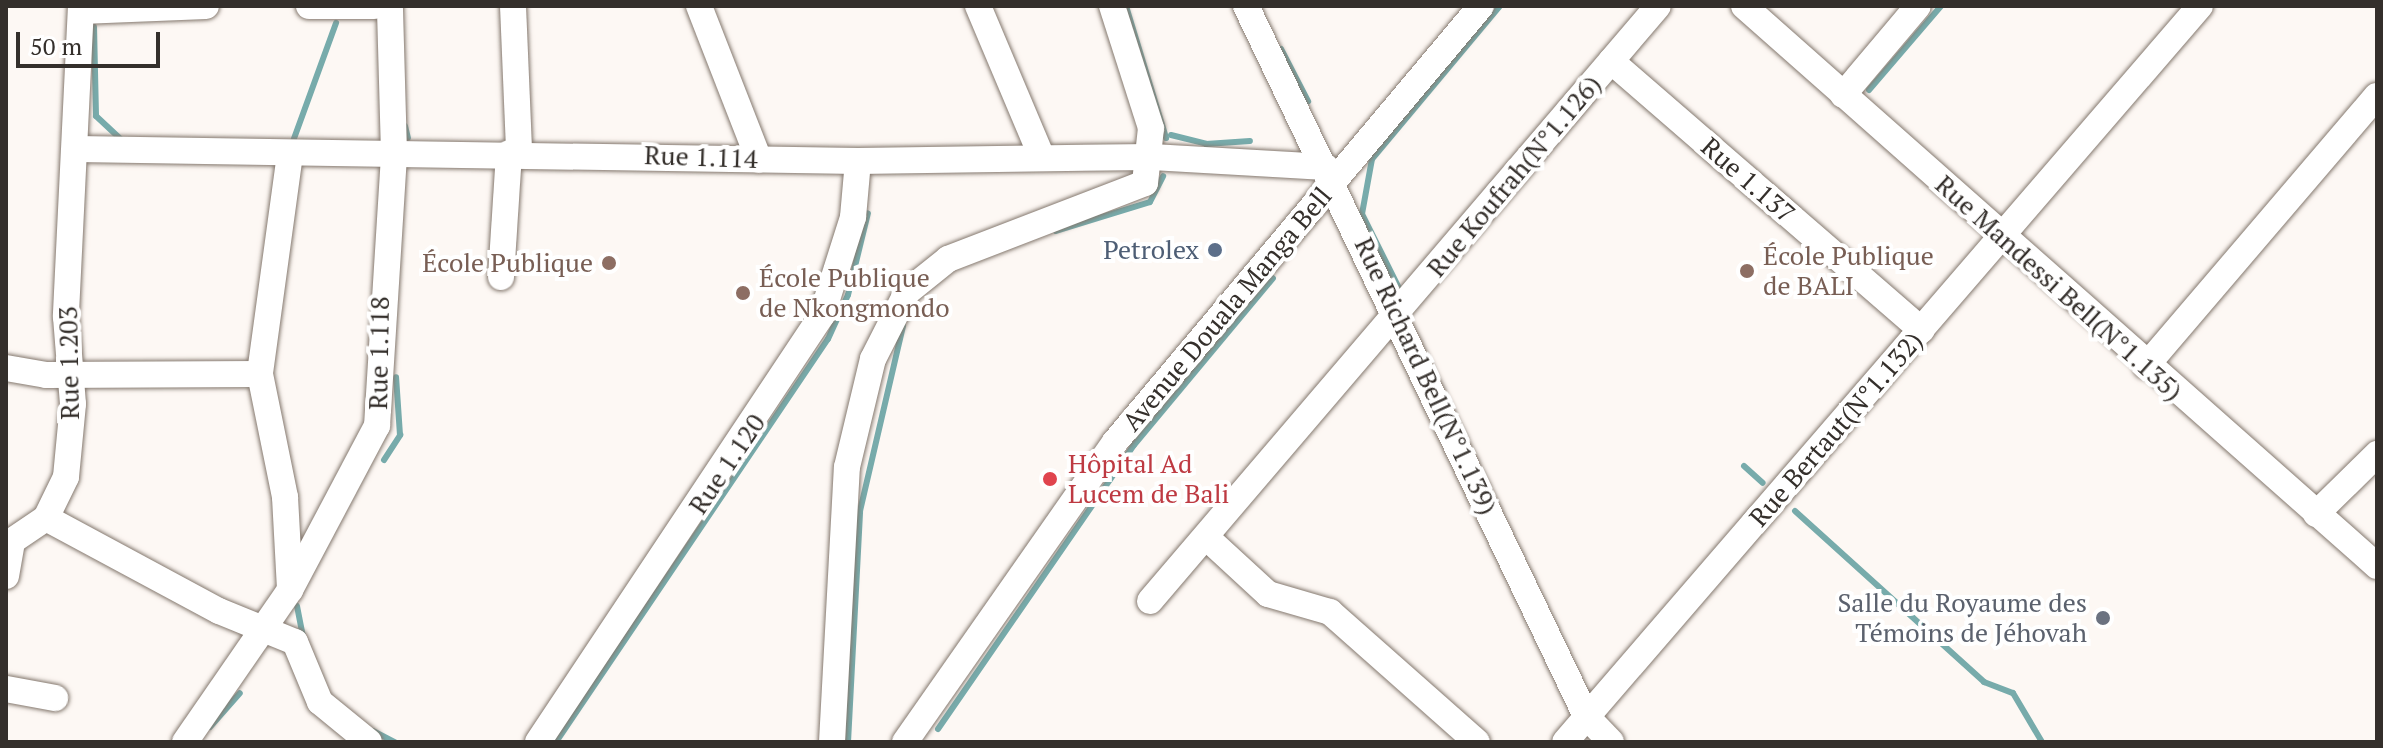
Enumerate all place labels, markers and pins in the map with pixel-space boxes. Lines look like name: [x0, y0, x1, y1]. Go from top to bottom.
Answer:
place label: Petrolex: [1103, 234, 1199, 266]
place label: École Publique de BALI: [1763, 240, 1934, 302]
marker: Petrolex: [1206, 241, 1224, 259]
place label: École Publique: [422, 247, 593, 279]
marker: École Publique: [600, 254, 618, 272]
place label: École Publique de Nkongmondo: [759, 262, 950, 324]
marker: École Publique de BALI: [1738, 262, 1756, 280]
marker: École Publique de Nkongmondo: [734, 284, 752, 302]
place label: Hôpital Ad Lucem de Bali: [1068, 448, 1229, 510]
marker: Hôpital Ad Lucem de Bali: [1039, 468, 1061, 490]
place label: Salle du Royaume des Témoins de Jéhovah: [1837, 587, 2087, 648]
marker: Salle du Royaume des Témoins de Jéhovah: [2094, 609, 2112, 627]

